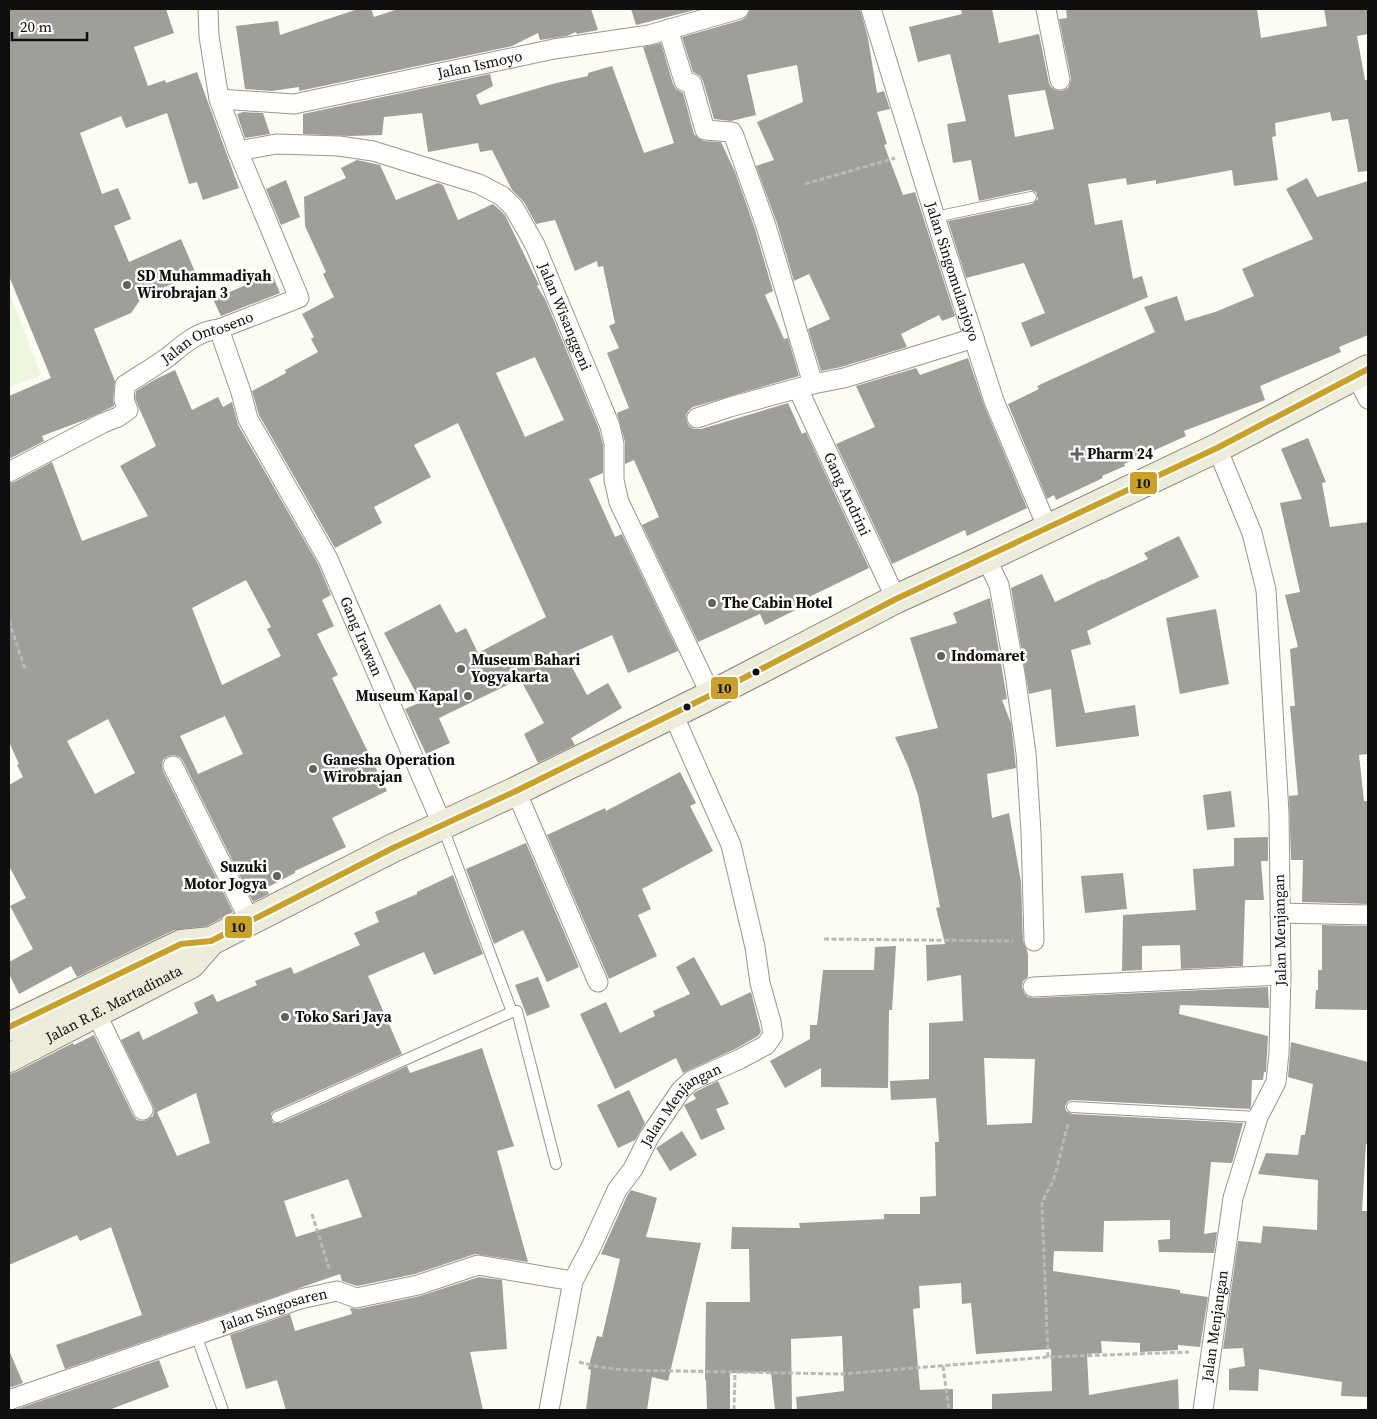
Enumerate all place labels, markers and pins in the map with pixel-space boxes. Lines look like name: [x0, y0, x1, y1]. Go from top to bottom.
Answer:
place label: SD Muhammadiyah Wirobrajan 3: [137, 265, 271, 303]
marker: SD Muhammadiyah Wirobrajan 3: [121, 279, 133, 291]
place label: Pharm 24: [1087, 443, 1153, 464]
marker: Pharm 24: [1071, 448, 1083, 460]
place label: The Cabin Hotel: [722, 592, 833, 613]
marker: The Cabin Hotel: [706, 597, 718, 609]
place label: Indomaret: [951, 645, 1025, 666]
place label: Museum Bahari Yogyakarta: [471, 649, 580, 687]
marker: Indomaret: [935, 650, 947, 662]
marker: Museum Bahari Yogyakarta: [455, 663, 467, 675]
unlabelled marker: [751, 667, 761, 677]
place label: Museum Kapal: [356, 685, 458, 706]
marker: Museum Kapal: [462, 690, 474, 702]
unlabelled marker: [682, 702, 692, 712]
place label: Ganesha Operation Wirobrajan: [323, 749, 455, 787]
marker: Ganesha Operation Wirobrajan: [307, 763, 319, 775]
place label: Suzuki Motor Jogya: [184, 856, 268, 894]
marker: Suzuki Motor Jogya: [271, 870, 283, 882]
place label: Toko Sari Jaya: [295, 1006, 393, 1027]
marker: Toko Sari Jaya: [279, 1011, 291, 1023]

